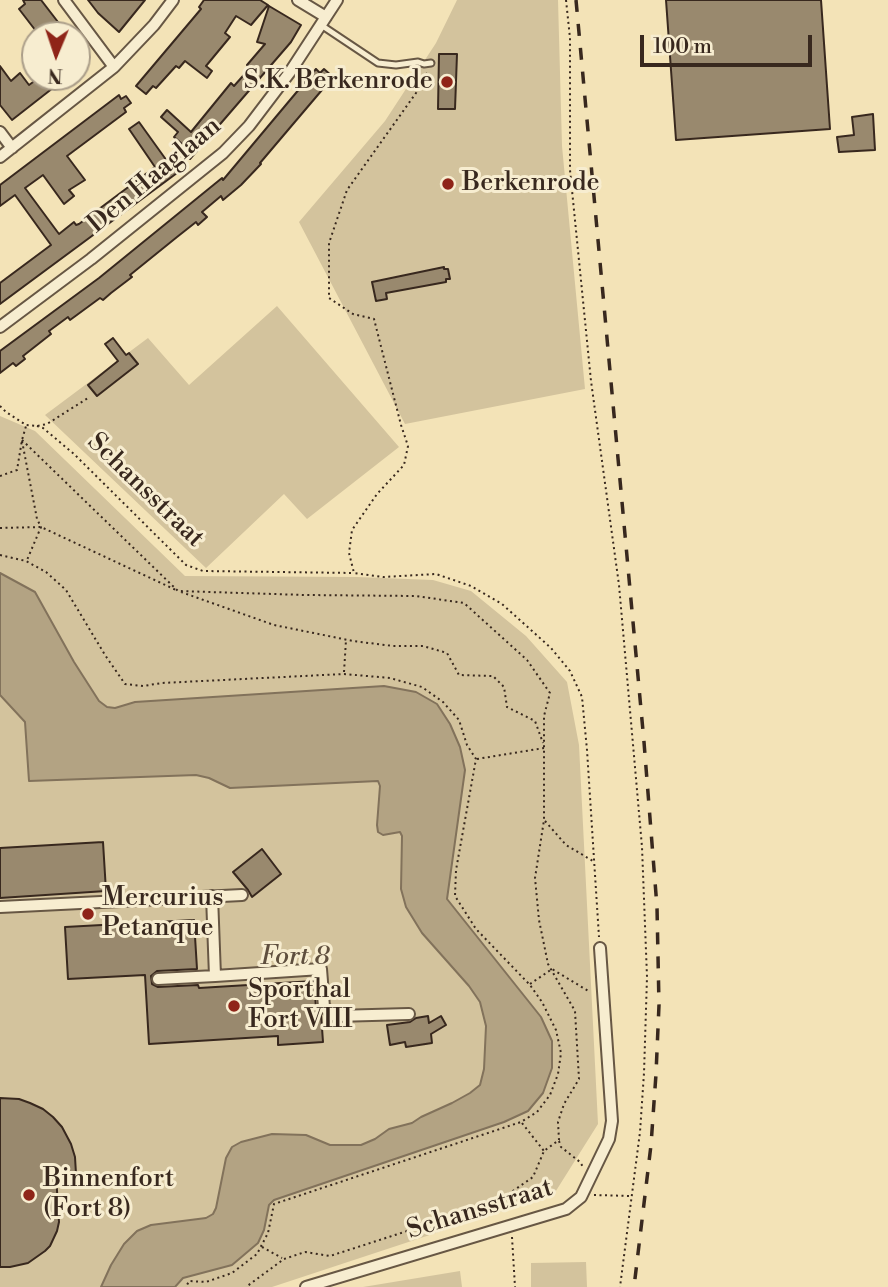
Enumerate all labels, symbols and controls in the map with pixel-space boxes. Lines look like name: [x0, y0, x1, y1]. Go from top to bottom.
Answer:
north arrow: [21, 21, 91, 91]
scale bar: [643, 21, 814, 65]
text: 100 m: [653, 34, 712, 60]
text: N: [47, 63, 63, 87]
place label: S.K. Berkenrode: [244, 66, 433, 98]
marker: S.K. Berkenrode: [439, 74, 455, 90]
street label: Den Haaglaan: [82, 111, 228, 241]
place label: Berkenrode: [462, 168, 600, 200]
marker: Berkenrode: [440, 176, 456, 192]
street label: Schansstraat: [80, 427, 210, 555]
place label: Mercurius Petanque: [102, 883, 224, 944]
marker: Mercurius Petanque: [80, 906, 96, 922]
park label: Fort 8: [260, 942, 330, 974]
place label: Sporthal Fort VIII: [248, 975, 352, 1036]
marker: Sporthal Fort VIII: [226, 998, 242, 1014]
place label: Binnenfort (Fort 8): [43, 1164, 174, 1226]
street label: Schansstraat: [403, 1173, 557, 1247]
marker: Binnenfort (Fort 8): [21, 1187, 37, 1203]

